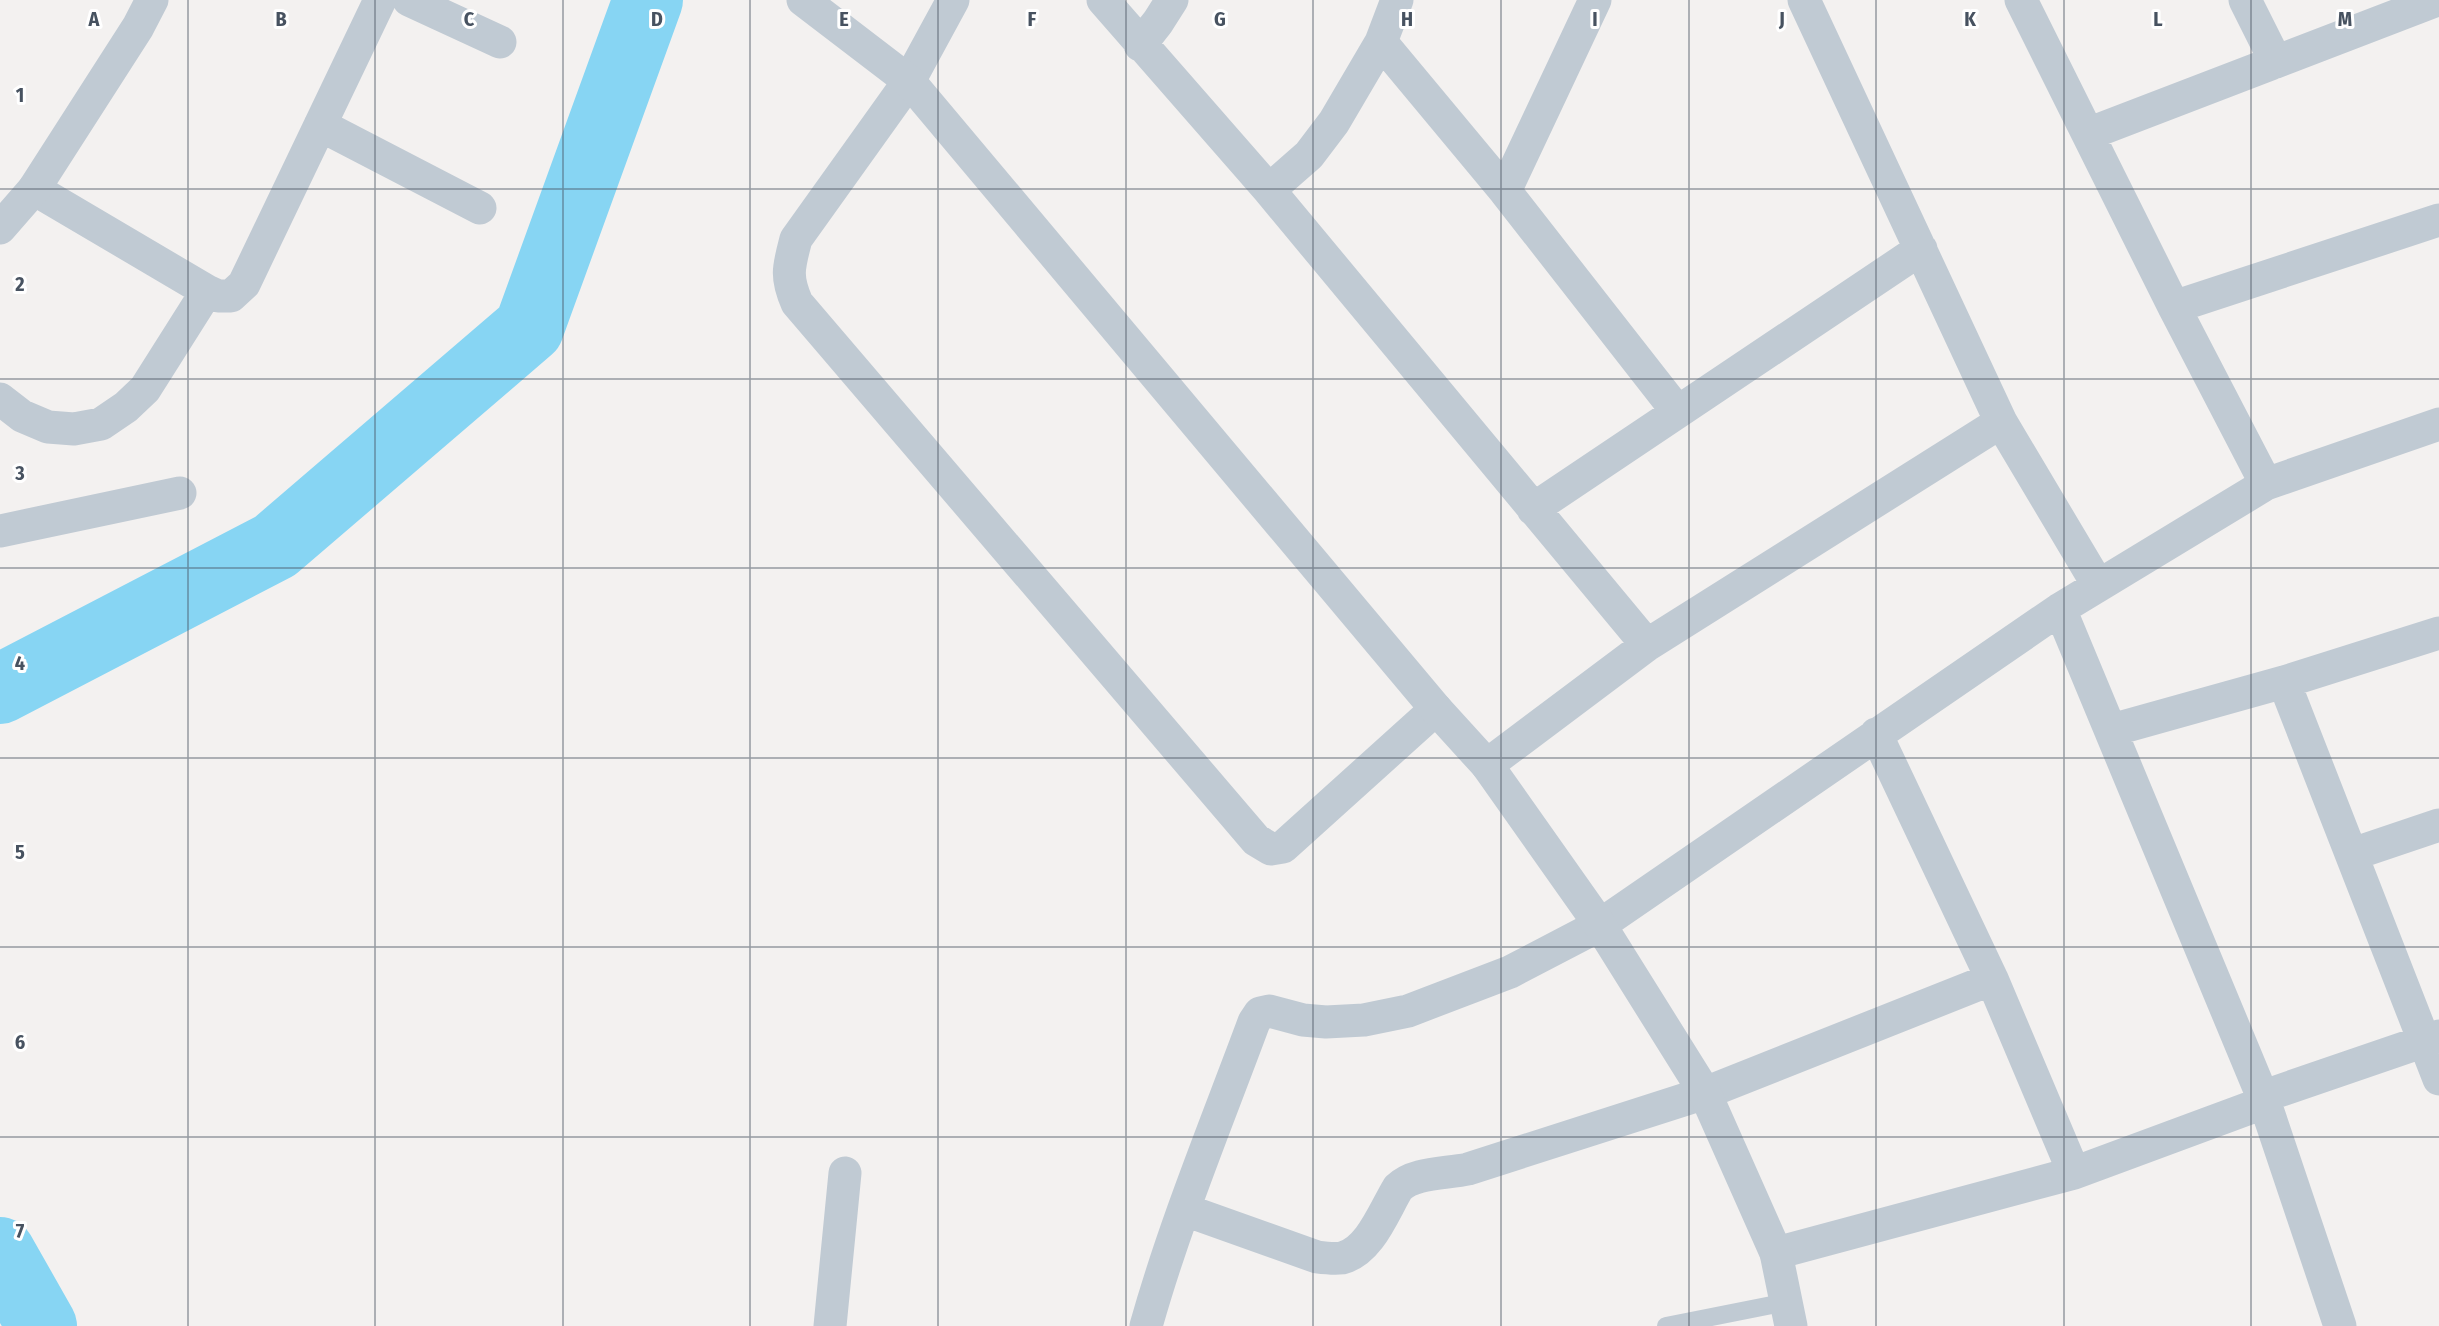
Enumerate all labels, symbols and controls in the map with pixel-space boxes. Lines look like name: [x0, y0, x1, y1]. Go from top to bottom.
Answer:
text: A: [88, 7, 101, 31]
text: B: [275, 7, 287, 31]
text: C: [464, 7, 475, 31]
text: D: [651, 7, 663, 31]
text: E: [839, 7, 849, 31]
text: F: [1028, 7, 1037, 31]
text: G: [1214, 7, 1226, 31]
text: H: [1401, 7, 1413, 31]
text: I: [1592, 7, 1598, 31]
text: J: [1778, 7, 1785, 31]
text: K: [1964, 7, 1976, 31]
text: L: [2153, 7, 2163, 31]
text: M: [2338, 7, 2352, 31]
text: 1: [16, 83, 24, 107]
text: 2: [14, 272, 25, 296]
text: 3: [14, 461, 25, 485]
text: 4: [15, 651, 25, 675]
text: 5: [15, 840, 25, 864]
text: 6: [15, 1030, 25, 1054]
text: 7: [16, 1219, 25, 1243]

